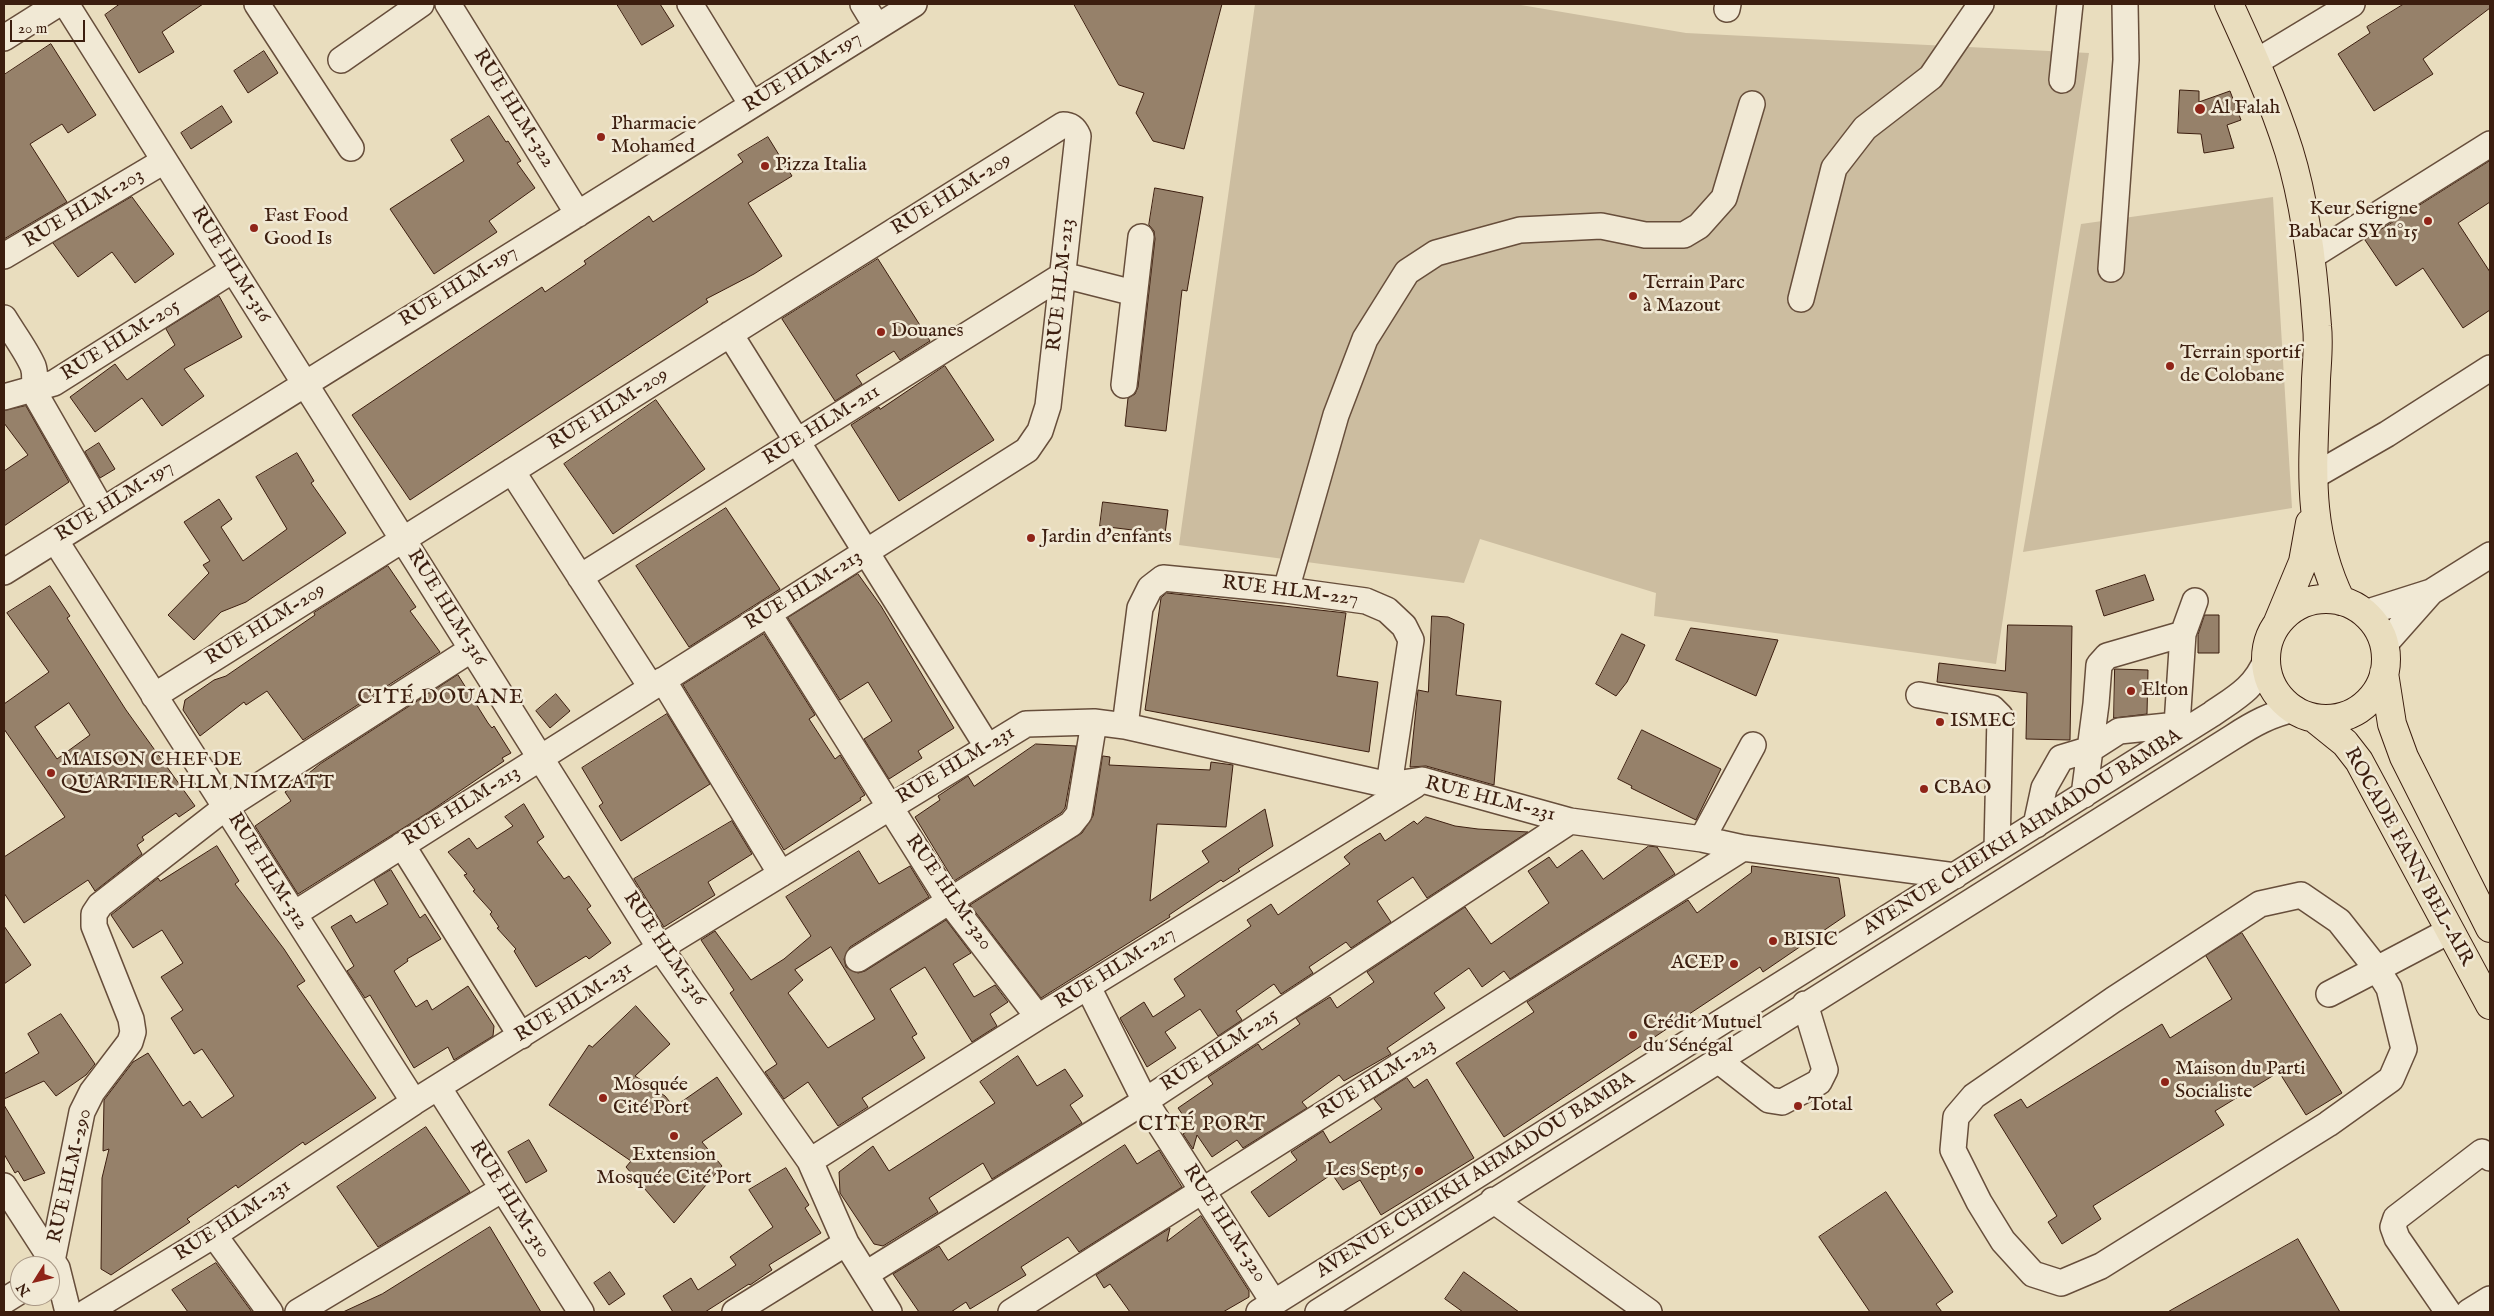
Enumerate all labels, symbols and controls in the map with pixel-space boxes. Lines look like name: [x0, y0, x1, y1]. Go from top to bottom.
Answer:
scale bar: [12, 10, 88, 42]
text: 20 m: [18, 19, 47, 38]
street label: RUE HLM-197: [740, 27, 866, 119]
street label: RUE HLM-322: [467, 45, 559, 173]
place label: Al Falah: [2211, 97, 2280, 121]
marker: Al Falah: [2193, 102, 2207, 116]
place label: Pharmacie Mohamed: [611, 113, 696, 160]
marker: Pharmacie Mohamed: [595, 131, 607, 143]
street label: RUE HLM-209: [888, 149, 1016, 241]
place label: Pizza Italia: [775, 154, 867, 178]
marker: Pizza Italia: [759, 160, 771, 172]
street label: RUE HLM-203: [20, 164, 148, 254]
place label: Keur Serigne Babacar SY n°15: [2288, 198, 2418, 245]
street label: RUE HLM-316: [185, 202, 275, 328]
place label: Fast Food Good Is: [264, 205, 348, 252]
marker: Keur Serigne Babacar SY n°15: [2422, 215, 2434, 227]
street label: RUE HLM-213: [1043, 217, 1081, 353]
marker: Fast Food Good Is: [248, 222, 260, 234]
street label: RUE HLM-197: [396, 241, 522, 333]
place label: Terrain Parc à Mazout: [1643, 272, 1745, 319]
marker: Terrain Parc à Mazout: [1627, 290, 1639, 302]
street label: RUE HLM-205: [57, 295, 185, 387]
place label: Douanes: [891, 320, 964, 344]
marker: Douanes: [875, 326, 887, 338]
place label: Terrain sportif de Colobane: [2180, 342, 2301, 389]
marker: Terrain sportif de Colobane: [2164, 360, 2176, 372]
street label: RUE HLM-209: [545, 364, 673, 456]
street label: RUE HLM-211: [759, 380, 885, 472]
street label: RUE HLM-197: [52, 456, 178, 548]
place label: Jardin d'enfants: [1041, 526, 1172, 550]
marker: Jardin d'enfants: [1025, 532, 1037, 544]
street label: RUE HLM-316: [401, 545, 491, 671]
street label: RUE HLM-213: [741, 545, 867, 637]
street label: RUE HLM-227: [1221, 572, 1359, 612]
street label: RUE HLM-209: [202, 579, 330, 671]
place label: Elton: [2141, 679, 2189, 703]
marker: Elton: [2125, 685, 2137, 697]
district label: CITÉ DOUANE: [356, 686, 526, 712]
place label: ISMEC: [1950, 710, 2016, 734]
marker: ISMEC: [1934, 716, 1946, 728]
street label: RUE HLM-231: [893, 721, 1019, 811]
street label: AVENUE CHEIKH AHMADOU BAMBA: [1859, 725, 2187, 941]
street label: ROCADE FANN BEL-AIR: [2338, 744, 2478, 970]
place label: MAISON CHEF DE QUARTIER HLM NIMZATT: [61, 749, 334, 796]
street label: RUE HLM-213: [399, 761, 525, 853]
marker: MAISON CHEF DE QUARTIER HLM NIMZATT: [45, 767, 57, 779]
street label: RUE HLM-231: [1422, 772, 1558, 828]
place label: CBAO: [1934, 777, 1991, 801]
marker: CBAO: [1918, 783, 1930, 795]
street label: RUE HLM-312: [221, 809, 313, 935]
street label: RUE HLM-320: [899, 831, 997, 955]
street label: RUE HLM-316: [617, 887, 711, 1011]
street label: RUE HLM-227: [1052, 923, 1180, 1015]
place label: BISIC: [1783, 929, 1838, 953]
marker: BISIC: [1767, 935, 1779, 947]
place label: ACEP: [1671, 952, 1724, 976]
street label: RUE HLM-231: [511, 957, 637, 1049]
marker: ACEP: [1728, 958, 1740, 970]
street label: RUE HLM-225: [1157, 1004, 1283, 1098]
place label: Crédit Mutuel du Sénégal: [1643, 1012, 1762, 1059]
marker: Crédit Mutuel du Sénégal: [1627, 1029, 1639, 1041]
street label: RUE HLM-223: [1313, 1034, 1441, 1126]
place label: Maison du Parti Socialiste: [2175, 1058, 2306, 1105]
street label: AVENUE CHEIKH AHMADOU BAMBA: [1312, 1068, 1640, 1284]
place label: Mosquée Cité Port: [613, 1074, 689, 1121]
marker: Maison du Parti Socialiste: [2159, 1076, 2171, 1088]
marker: Mosquée Cité Port: [597, 1092, 609, 1104]
place label: Total: [1808, 1094, 1853, 1118]
marker: Total: [1792, 1100, 1804, 1112]
street label: RUE HLM-290: [44, 1107, 98, 1245]
district label: CITÉ PORT: [1137, 1113, 1267, 1139]
marker: Extension Mosquée Cité Port: [668, 1130, 680, 1142]
street label: RUE HLM-310: [463, 1137, 555, 1263]
place label: Extension Mosquée Cité Port: [596, 1144, 752, 1191]
place label: Les Sept 5: [1325, 1159, 1409, 1183]
street label: RUE HLM-320: [1177, 1161, 1271, 1287]
marker: Les Sept 5: [1413, 1165, 1425, 1177]
street label: RUE HLM-231: [171, 1175, 295, 1267]
north arrow: [10, 1256, 60, 1306]
text: N: [13, 1279, 35, 1299]

